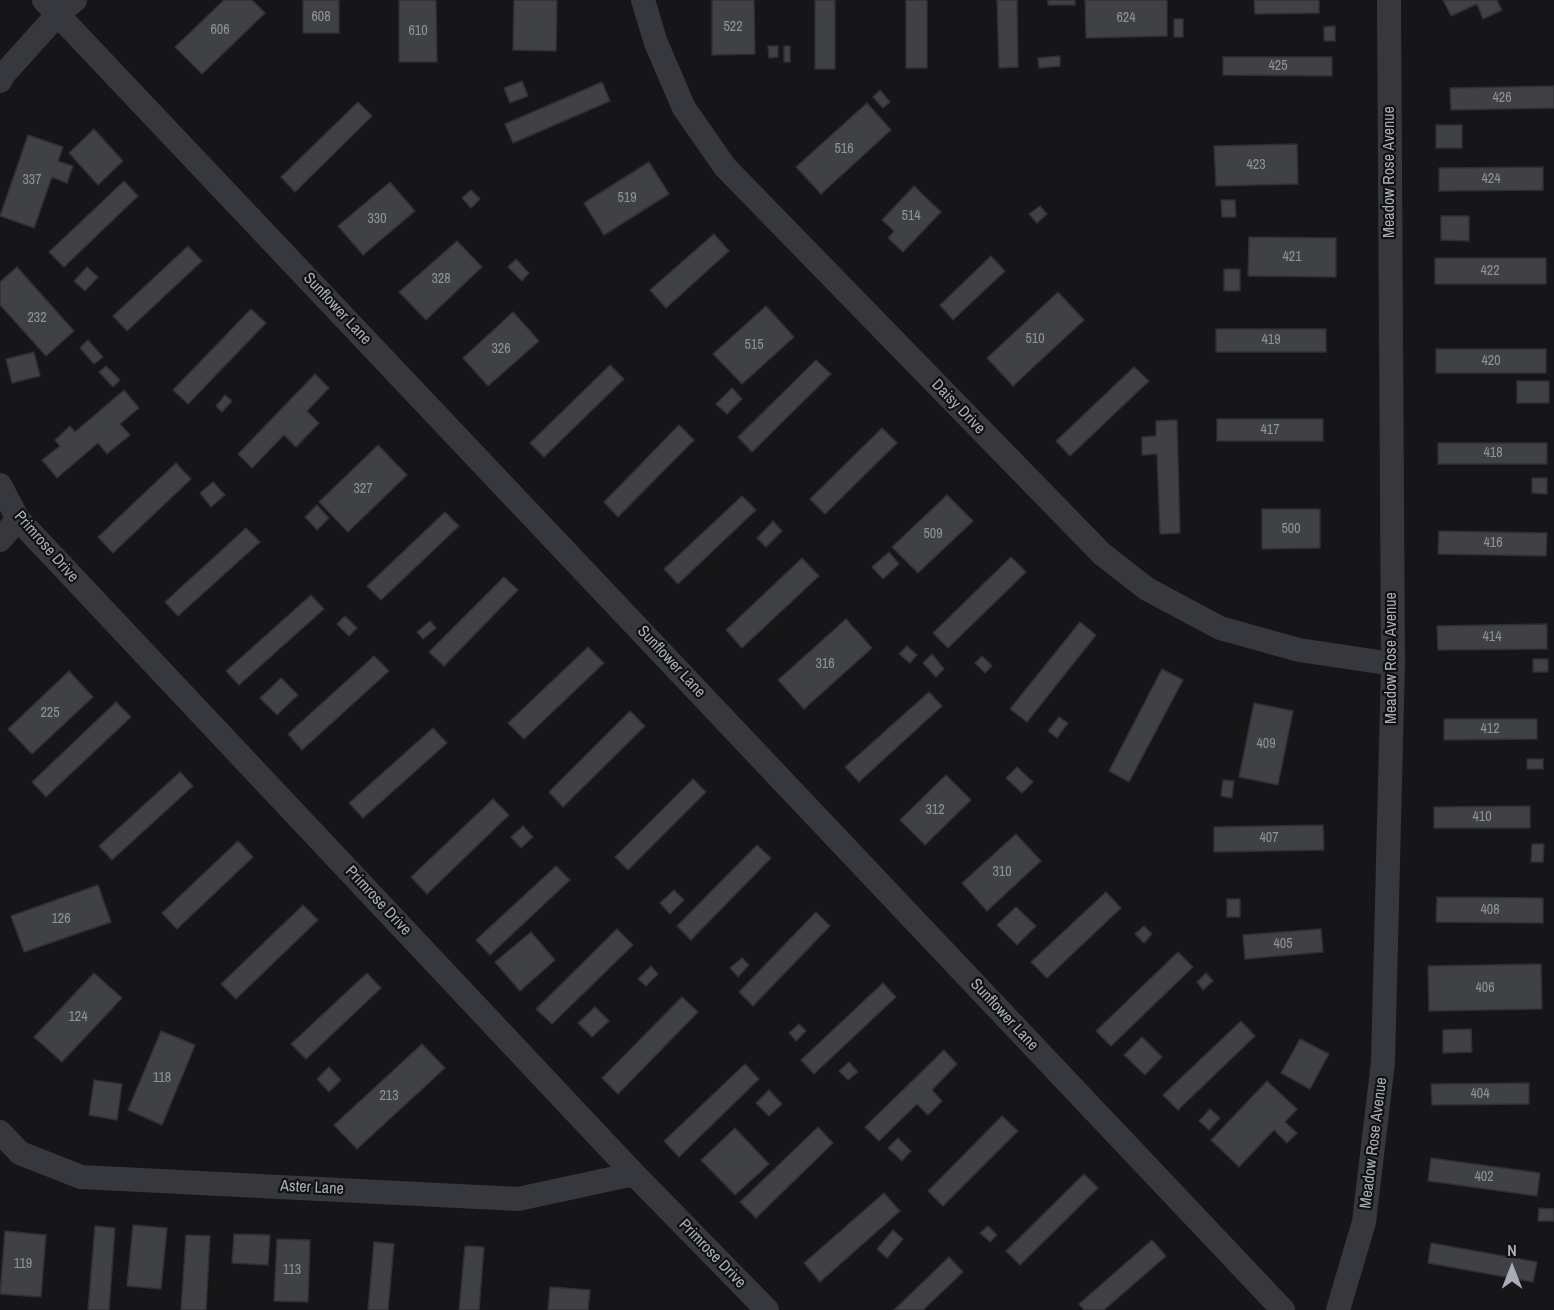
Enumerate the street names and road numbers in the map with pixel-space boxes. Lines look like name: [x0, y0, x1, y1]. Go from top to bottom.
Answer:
street label: Meadow Rose Avenue: [1380, 106, 1400, 238]
street label: Sunflower Lane: [299, 269, 375, 349]
street label: Daisy Drive: [927, 376, 989, 438]
street label: Primrose Drive: [10, 507, 82, 587]
street label: Meadow Rose Avenue: [1382, 592, 1402, 724]
street label: Sunflower Lane: [633, 622, 709, 702]
street label: Primrose Drive: [341, 862, 415, 940]
street label: Sunflower Lane: [966, 975, 1042, 1055]
street label: Meadow Rose Avenue: [1356, 1076, 1392, 1210]
street label: Aster Lane: [280, 1177, 344, 1199]
street label: Primrose Drive: [674, 1216, 750, 1292]

